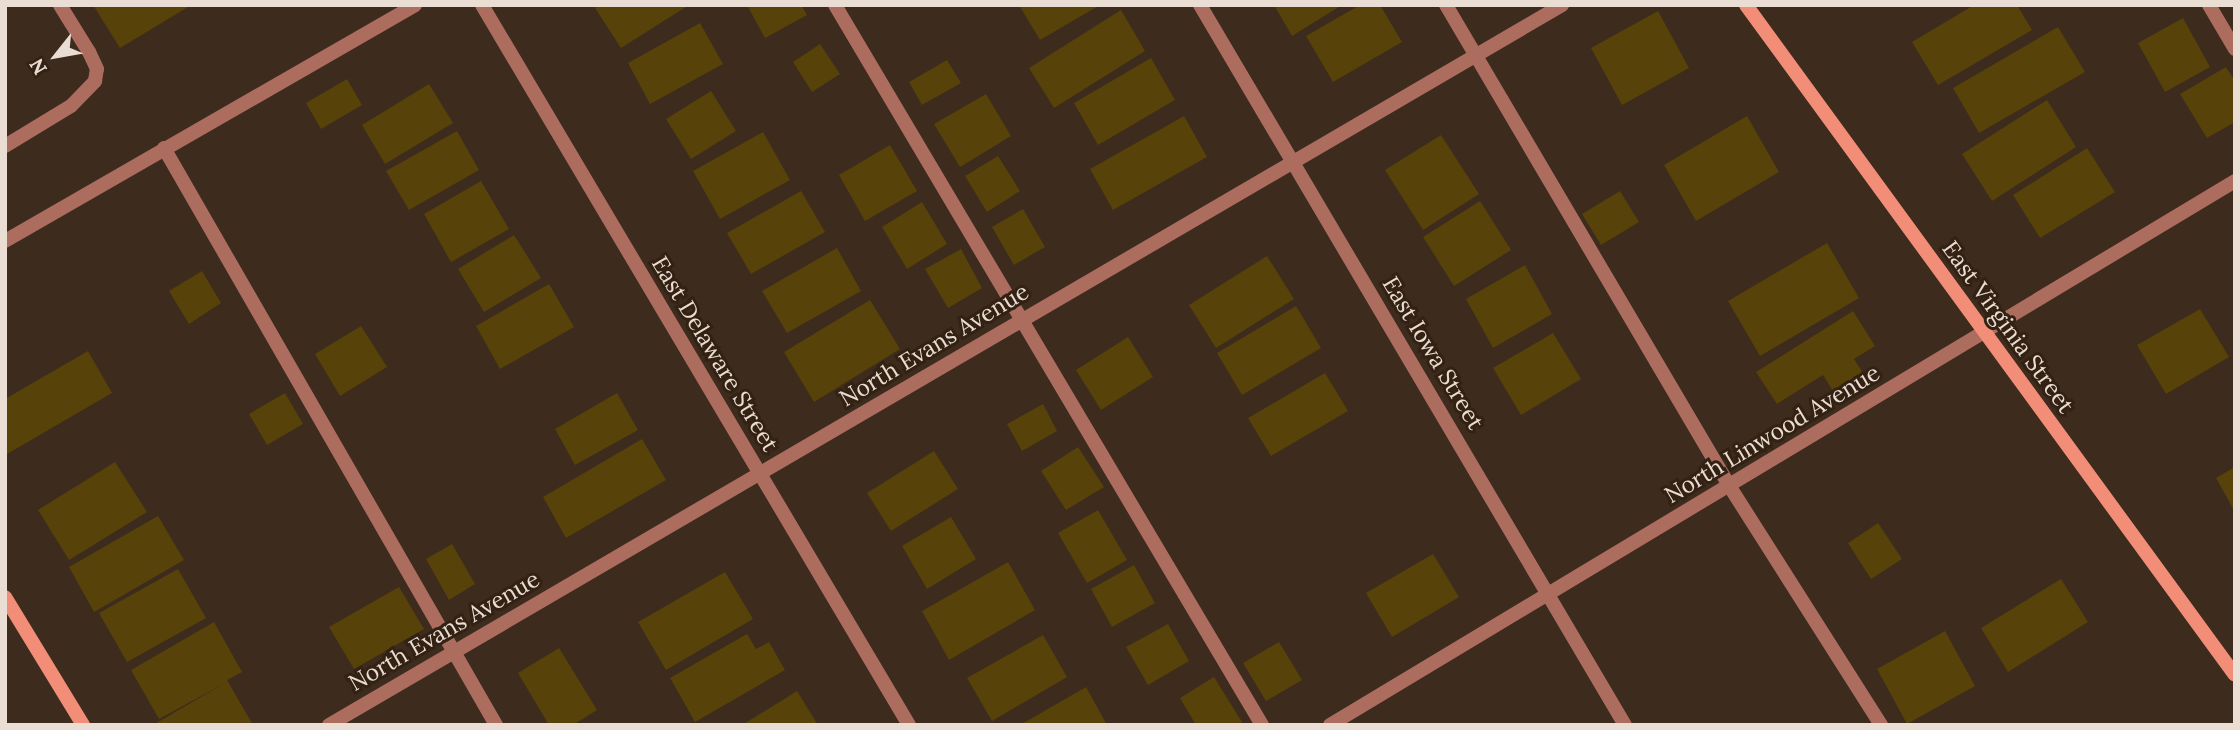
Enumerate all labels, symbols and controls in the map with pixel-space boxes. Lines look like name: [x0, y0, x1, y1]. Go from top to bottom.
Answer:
north arrow: [21, 21, 91, 91]
text: N: [24, 54, 52, 79]
street label: East Virginia Street: [1936, 236, 2080, 418]
street label: East Delaware Street: [646, 251, 784, 457]
street label: East Iowa Street: [1376, 272, 1490, 434]
street label: North Evans Avenue: [834, 278, 1034, 412]
street label: North Linwood Avenue: [1660, 359, 1884, 509]
street label: North Evans Avenue: [344, 565, 544, 697]

